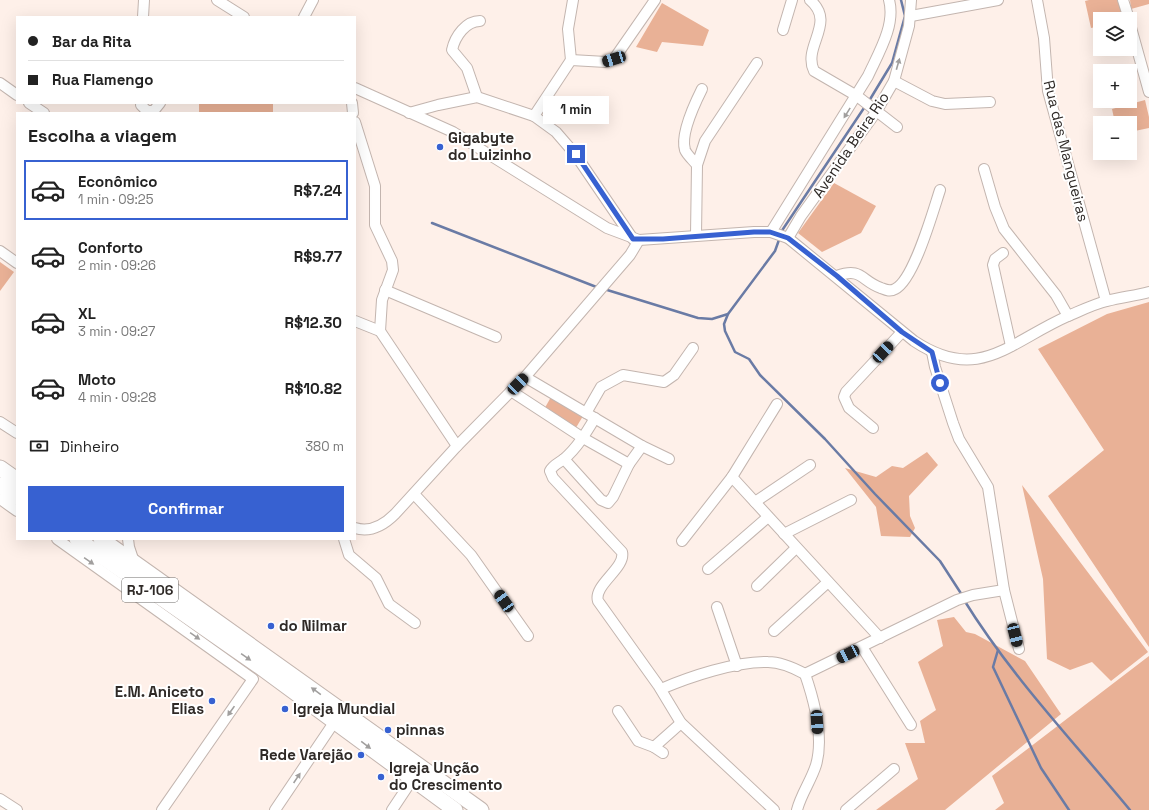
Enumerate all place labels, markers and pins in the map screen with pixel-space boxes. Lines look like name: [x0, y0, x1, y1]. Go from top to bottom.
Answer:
place label: Gigabyte do Luizinho: [448, 128, 531, 164]
marker: Gigabyte do Luizinho: [435, 142, 445, 152]
place label: do Nilmar: [279, 616, 347, 635]
marker: do Nilmar: [266, 621, 276, 631]
place label: E.M. Aniceto Elias: [115, 682, 204, 718]
marker: E.M. Aniceto Elias: [207, 696, 217, 706]
place label: Igreja Mundial: [293, 699, 395, 718]
marker: Igreja Mundial: [280, 704, 290, 714]
place label: pinnas: [396, 720, 445, 739]
marker: pinnas: [383, 725, 393, 735]
place label: Rede Varejão: [259, 745, 353, 764]
marker: Rede Varejão: [356, 750, 366, 760]
place label: Igreja Unção do Crescimento: [389, 758, 502, 794]
marker: Igreja Unção do Crescimento: [376, 772, 386, 782]

